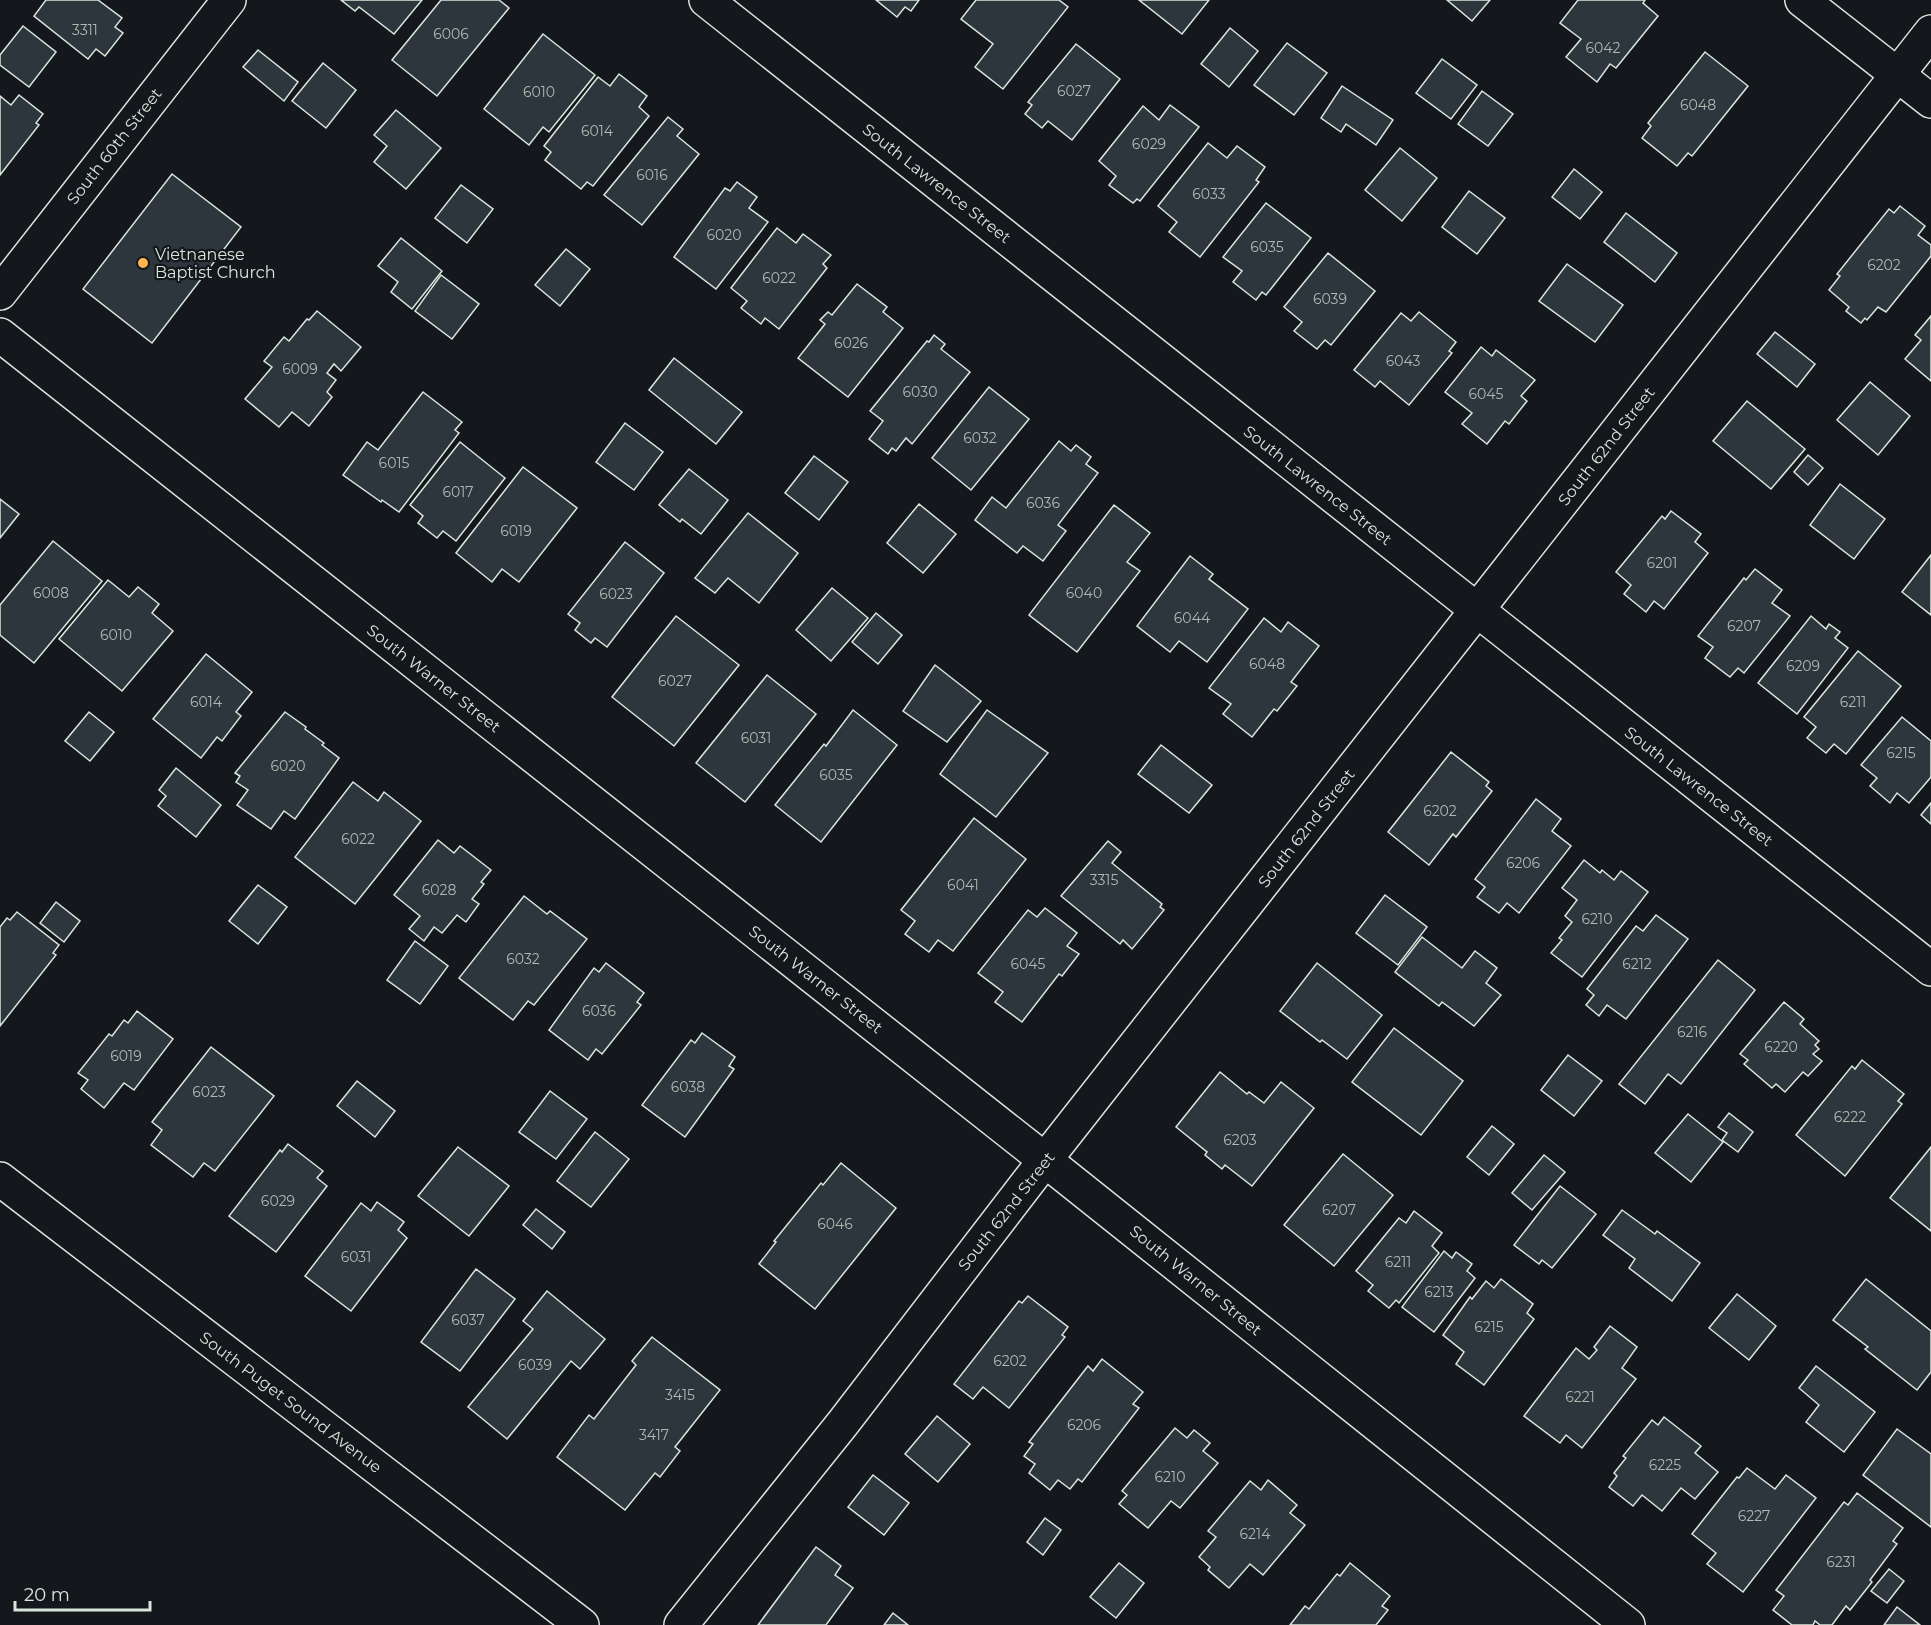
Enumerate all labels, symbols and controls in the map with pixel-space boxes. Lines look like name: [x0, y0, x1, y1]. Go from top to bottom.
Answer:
house number: 3311: [72, 21, 98, 39]
house number: 6006: [433, 25, 469, 43]
house number: 6042: [1586, 39, 1621, 57]
house number: 6027: [1057, 82, 1091, 100]
house number: 6010: [523, 83, 555, 101]
street label: South 60th Street: [63, 84, 166, 208]
house number: 6048: [1680, 96, 1716, 114]
street label: South Lawrence Street: [859, 120, 1015, 247]
house number: 6014: [581, 122, 614, 140]
house number: 6029: [1132, 135, 1166, 153]
house number: 6016: [636, 166, 668, 184]
house number: 6033: [1192, 185, 1226, 203]
house number: 6020: [707, 226, 741, 244]
house number: 6035: [1250, 238, 1284, 256]
place label: Vietnanese Baptist Church: [155, 245, 275, 282]
marker: Vietnanese Baptist Church: [136, 256, 150, 270]
house number: 6202: [1867, 256, 1901, 274]
house number: 6022: [762, 269, 796, 287]
house number: 6039: [1313, 290, 1347, 308]
house number: 6026: [834, 334, 869, 352]
house number: 6043: [1386, 352, 1420, 370]
house number: 6009: [282, 360, 318, 378]
house number: 6030: [903, 383, 937, 401]
street label: South 62nd Street: [1554, 383, 1659, 509]
house number: 6045: [1469, 385, 1504, 403]
street label: South Lawrence Street: [1240, 422, 1396, 549]
house number: 6032: [963, 429, 997, 447]
house number: 6015: [379, 454, 409, 472]
house number: 6017: [442, 483, 474, 501]
house number: 6036: [1026, 494, 1061, 512]
house number: 6019: [500, 522, 532, 540]
house number: 6201: [1647, 554, 1677, 572]
house number: 6008: [33, 584, 69, 602]
house number: 6040: [1066, 584, 1102, 602]
house number: 6023: [599, 585, 633, 603]
house number: 6044: [1174, 609, 1211, 627]
house number: 6207: [1727, 617, 1761, 635]
street label: South Warner Street: [363, 620, 505, 737]
house number: 6010: [100, 626, 132, 644]
house number: 6048: [1249, 655, 1285, 673]
house number: 6209: [1786, 657, 1820, 675]
house number: 6027: [658, 672, 692, 690]
house number: 6014: [190, 693, 223, 711]
house number: 6211: [1840, 693, 1866, 711]
street label: South Lawrence Street: [1621, 723, 1777, 850]
house number: 6031: [741, 729, 771, 747]
house number: 6215: [1886, 744, 1916, 762]
house number: 6020: [271, 757, 305, 775]
street label: South 62nd Street: [1254, 765, 1359, 891]
house number: 6035: [819, 766, 853, 784]
house number: 6202: [1423, 802, 1457, 820]
house number: 6022: [341, 830, 375, 848]
house number: 6206: [1506, 854, 1541, 872]
house number: 3315: [1090, 871, 1118, 889]
house number: 6041: [947, 876, 979, 894]
house number: 6028: [422, 881, 456, 899]
house number: 6210: [1582, 910, 1612, 928]
street label: South Warner Street: [745, 921, 887, 1038]
house number: 6032: [506, 950, 540, 968]
house number: 6045: [1011, 955, 1046, 973]
house number: 6212: [1622, 955, 1652, 973]
house number: 6036: [582, 1002, 617, 1020]
house number: 6216: [1677, 1023, 1708, 1041]
house number: 6220: [1764, 1038, 1798, 1056]
house number: 6019: [110, 1047, 142, 1065]
house number: 6038: [671, 1078, 705, 1096]
house number: 6023: [192, 1083, 226, 1101]
house number: 6222: [1834, 1108, 1866, 1126]
house number: 6203: [1223, 1131, 1257, 1149]
street label: South 62nd Street: [954, 1148, 1059, 1274]
house number: 6029: [261, 1192, 295, 1210]
house number: 6207: [1322, 1201, 1356, 1219]
house number: 6046: [817, 1215, 853, 1233]
street label: South Warner Street: [1126, 1221, 1266, 1340]
house number: 6031: [341, 1248, 371, 1266]
house number: 6211: [1385, 1253, 1411, 1271]
house number: 6213: [1424, 1283, 1454, 1301]
house number: 6037: [451, 1311, 485, 1329]
house number: 6215: [1474, 1318, 1504, 1336]
street label: South Puget Sound Avenue: [196, 1328, 385, 1477]
house number: 6202: [993, 1352, 1027, 1370]
house number: 6039: [518, 1356, 552, 1374]
house number: 3415: [665, 1386, 695, 1404]
house number: 6221: [1565, 1388, 1595, 1406]
house number: 6206: [1067, 1416, 1102, 1434]
house number: 3417: [639, 1426, 669, 1444]
house number: 6225: [1649, 1456, 1681, 1474]
house number: 6210: [1155, 1468, 1185, 1486]
house number: 6227: [1738, 1507, 1770, 1525]
house number: 6214: [1240, 1525, 1271, 1543]
house number: 6231: [1826, 1553, 1856, 1571]
scale bar: [15, 1574, 150, 1612]
text: 20 m: [24, 1584, 70, 1606]

